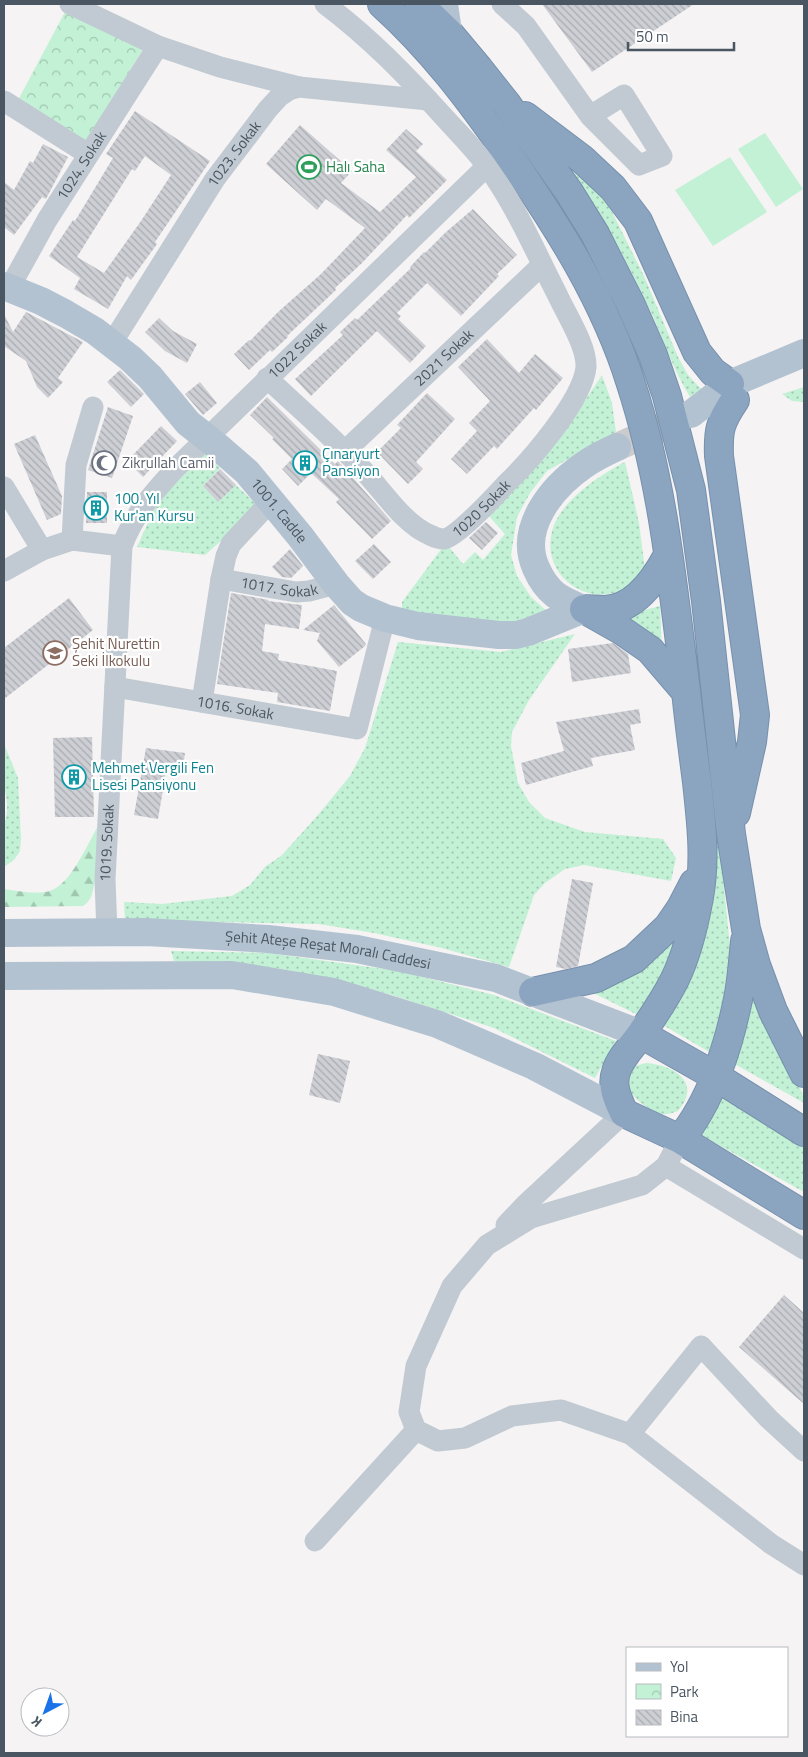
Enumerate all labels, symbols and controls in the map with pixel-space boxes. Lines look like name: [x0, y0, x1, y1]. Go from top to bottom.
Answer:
scale bar: [628, 20, 734, 52]
text: 50 m: [636, 25, 669, 48]
street label: 1023. Sokak: [201, 116, 266, 191]
street label: 1024. Sokak: [51, 126, 112, 204]
sports icon: Halı Saha: [296, 154, 322, 180]
place label: Halı Saha: [326, 155, 385, 178]
street label: 1022 Sokak: [262, 316, 332, 384]
street label: 2021 Sokak: [408, 323, 479, 391]
place label: Çınaryurt Pansiyon: [322, 442, 381, 482]
mosque icon: Zikrullah Camii: [91, 450, 117, 476]
building icon: Çınaryurt Pansiyon: [292, 450, 318, 476]
place label: Zikrullah Camii: [122, 451, 214, 474]
street label: 1001. Cadde: [245, 472, 314, 548]
street label: 1020 Sokak: [446, 474, 516, 543]
place label: 100. Yıl Kur'an Kursu: [114, 487, 194, 527]
building icon: 100. Yıl Kur'an Kursu: [83, 495, 109, 521]
street label: 1017. Sokak: [239, 571, 320, 603]
place label: Şehit Nurettin Seki İlkokulu: [72, 632, 160, 672]
school or university icon: Şehit Nurettin Seki İlkokulu: [42, 640, 68, 666]
street label: 1016. Sokak: [195, 689, 276, 725]
place label: Mehmet Vergili Fen Lisesi Pansiyonu: [92, 756, 214, 796]
building icon: Mehmet Vergili Fen Lisesi Pansiyonu: [61, 764, 87, 790]
street label: 1019. Sokak: [93, 803, 120, 883]
street label: Şehit Ateşe Reşat Moralı Caddesi: [224, 925, 433, 975]
legend: [626, 1647, 788, 1737]
text: Yol: [670, 1655, 688, 1678]
text: Park: [670, 1680, 699, 1703]
north arrow: [20, 1687, 70, 1737]
text: Bina: [670, 1705, 699, 1728]
text: K: [26, 1711, 46, 1733]

